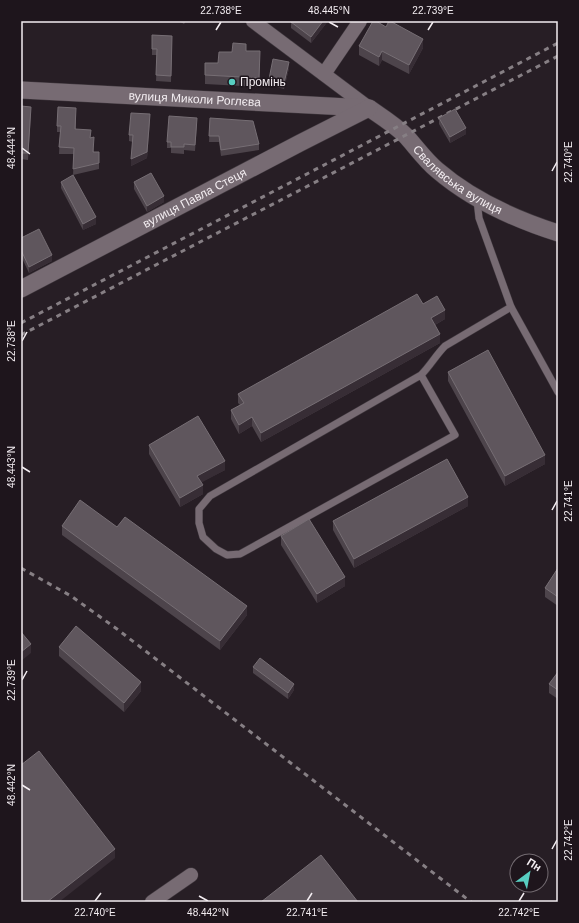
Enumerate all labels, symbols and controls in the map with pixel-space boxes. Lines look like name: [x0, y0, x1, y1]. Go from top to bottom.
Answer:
text: 22.738°E: [200, 5, 242, 16]
text: 48.445°N: [308, 5, 350, 16]
text: 22.739°E: [412, 5, 454, 16]
place label: Промінь: [240, 75, 286, 89]
marker: Промінь: [227, 77, 237, 87]
street label: вулиця Миколи Роглєва: [128, 89, 261, 109]
text: 48.444°N: [6, 127, 17, 169]
text: 22.740°E: [563, 141, 574, 183]
street label: Свалявська вулиця: [410, 142, 504, 217]
street label: вулиця Павла Стеця: [141, 165, 249, 231]
text: 22.738°E: [6, 320, 17, 362]
text: 48.443°N: [6, 446, 17, 488]
text: 22.741°E: [563, 480, 574, 522]
text: 22.739°E: [6, 659, 17, 701]
text: 48.442°N: [6, 764, 17, 806]
text: 22.742°E: [563, 819, 574, 861]
north arrow: [509, 853, 549, 893]
text: Пн: [525, 856, 544, 873]
text: 22.740°E: [74, 907, 116, 918]
text: 48.442°N: [187, 907, 229, 918]
text: 22.741°E: [286, 907, 328, 918]
text: 22.742°E: [498, 907, 540, 918]

